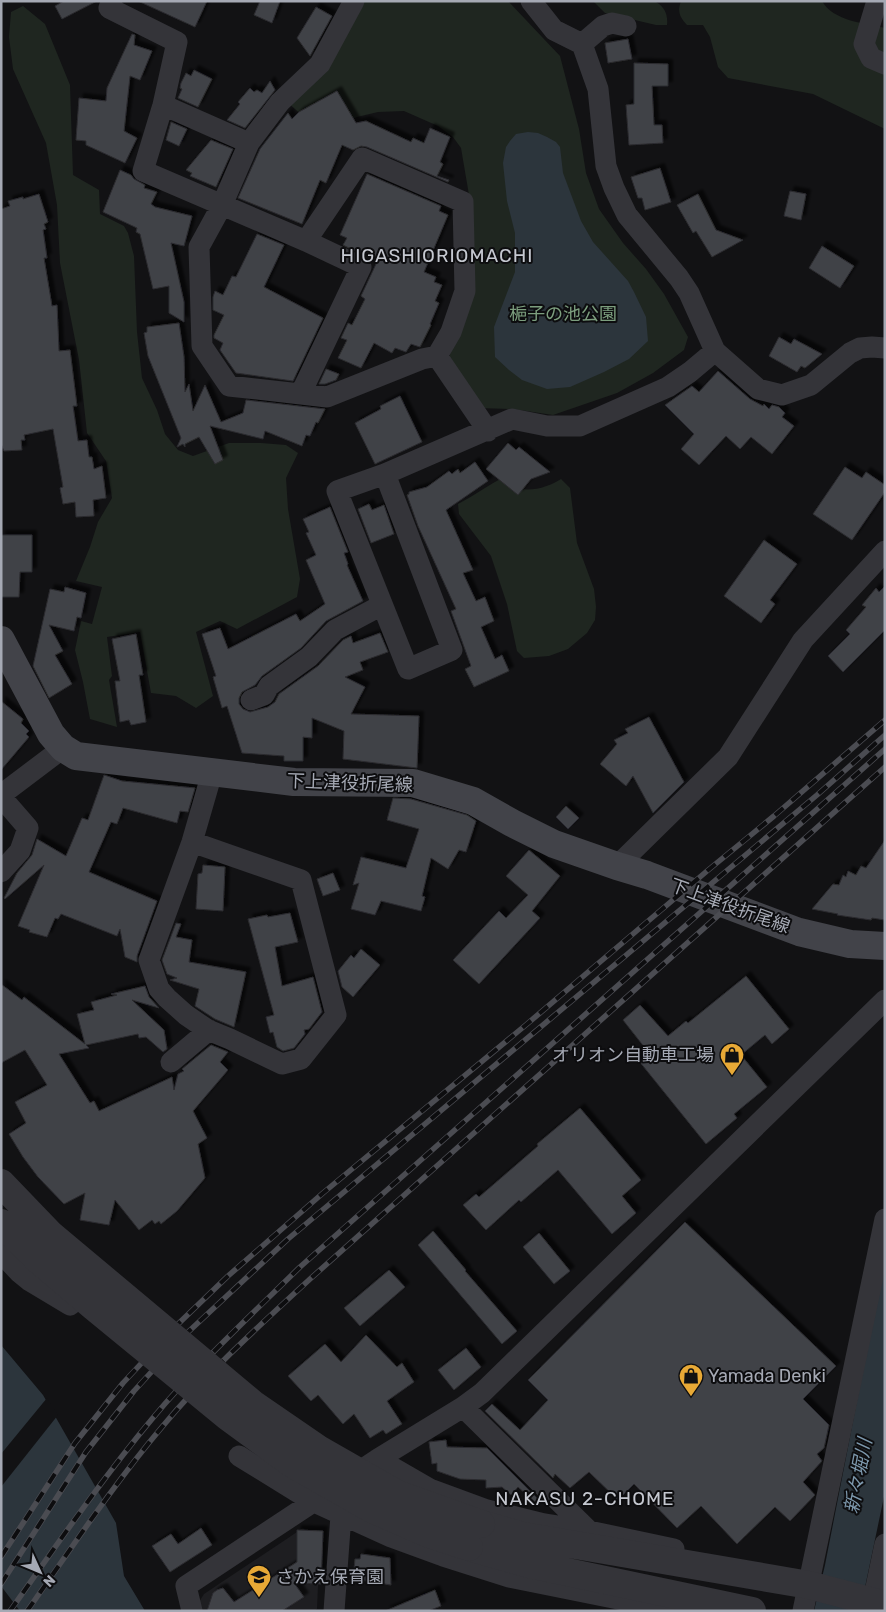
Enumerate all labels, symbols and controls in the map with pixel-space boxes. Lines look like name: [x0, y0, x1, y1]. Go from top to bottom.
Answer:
district label: HIGASHIORIOMACHI: [341, 244, 533, 267]
park label: 梔子の池公園: [509, 303, 617, 325]
street label: 下上津役折尾線: [287, 770, 413, 796]
street label: 下上津役折尾線: [667, 874, 793, 938]
shop icon: オリオン自動車工場: [719, 1042, 745, 1076]
place label: オリオン自動車工場: [552, 1044, 714, 1066]
shop icon: Yamada Denki: [678, 1363, 704, 1397]
place label: Yamada Denki: [708, 1365, 826, 1387]
water label: 新々堀川: [839, 1435, 877, 1516]
district label: NAKASU 2-CHOME: [495, 1487, 675, 1510]
north arrow: [15, 1547, 65, 1597]
school or university icon: さかえ保育園: [246, 1564, 272, 1598]
place label: さかえ保育園: [276, 1566, 384, 1588]
text: N: [39, 1571, 59, 1590]

